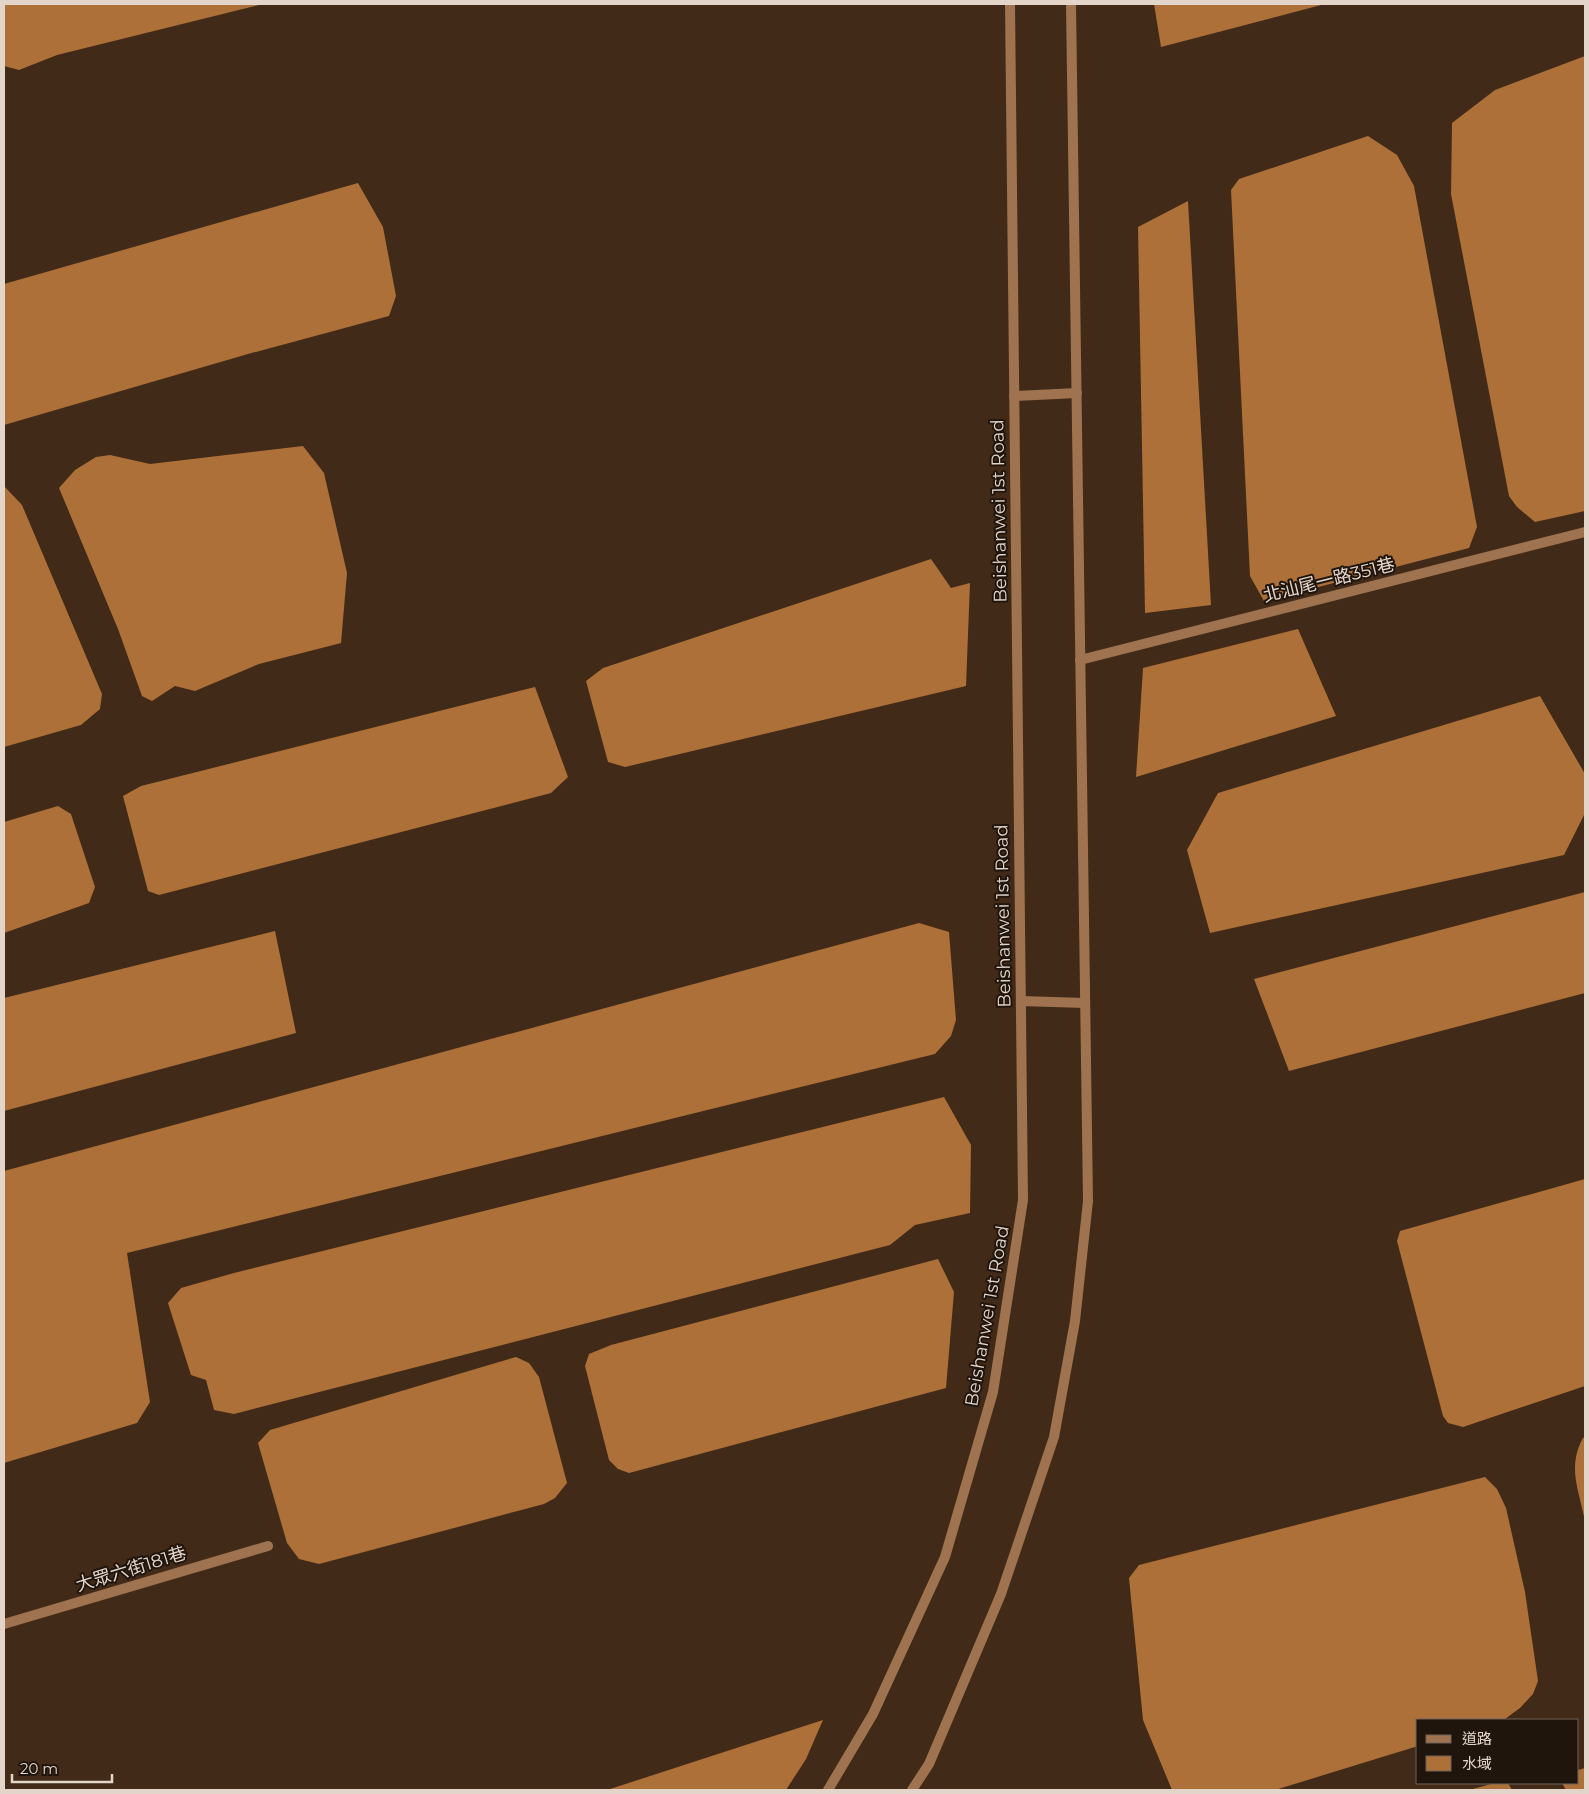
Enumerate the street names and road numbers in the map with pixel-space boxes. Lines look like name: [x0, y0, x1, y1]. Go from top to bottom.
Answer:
street label: Beishanwei 1st Road: [986, 419, 1012, 603]
street label: 北汕尾一路351巷: [1261, 553, 1397, 607]
street label: Beishanwei 1st Road: [990, 824, 1016, 1008]
street label: Beishanwei 1st Road: [960, 1224, 1014, 1408]
street label: 大眾六街181巷: [73, 1542, 189, 1596]

